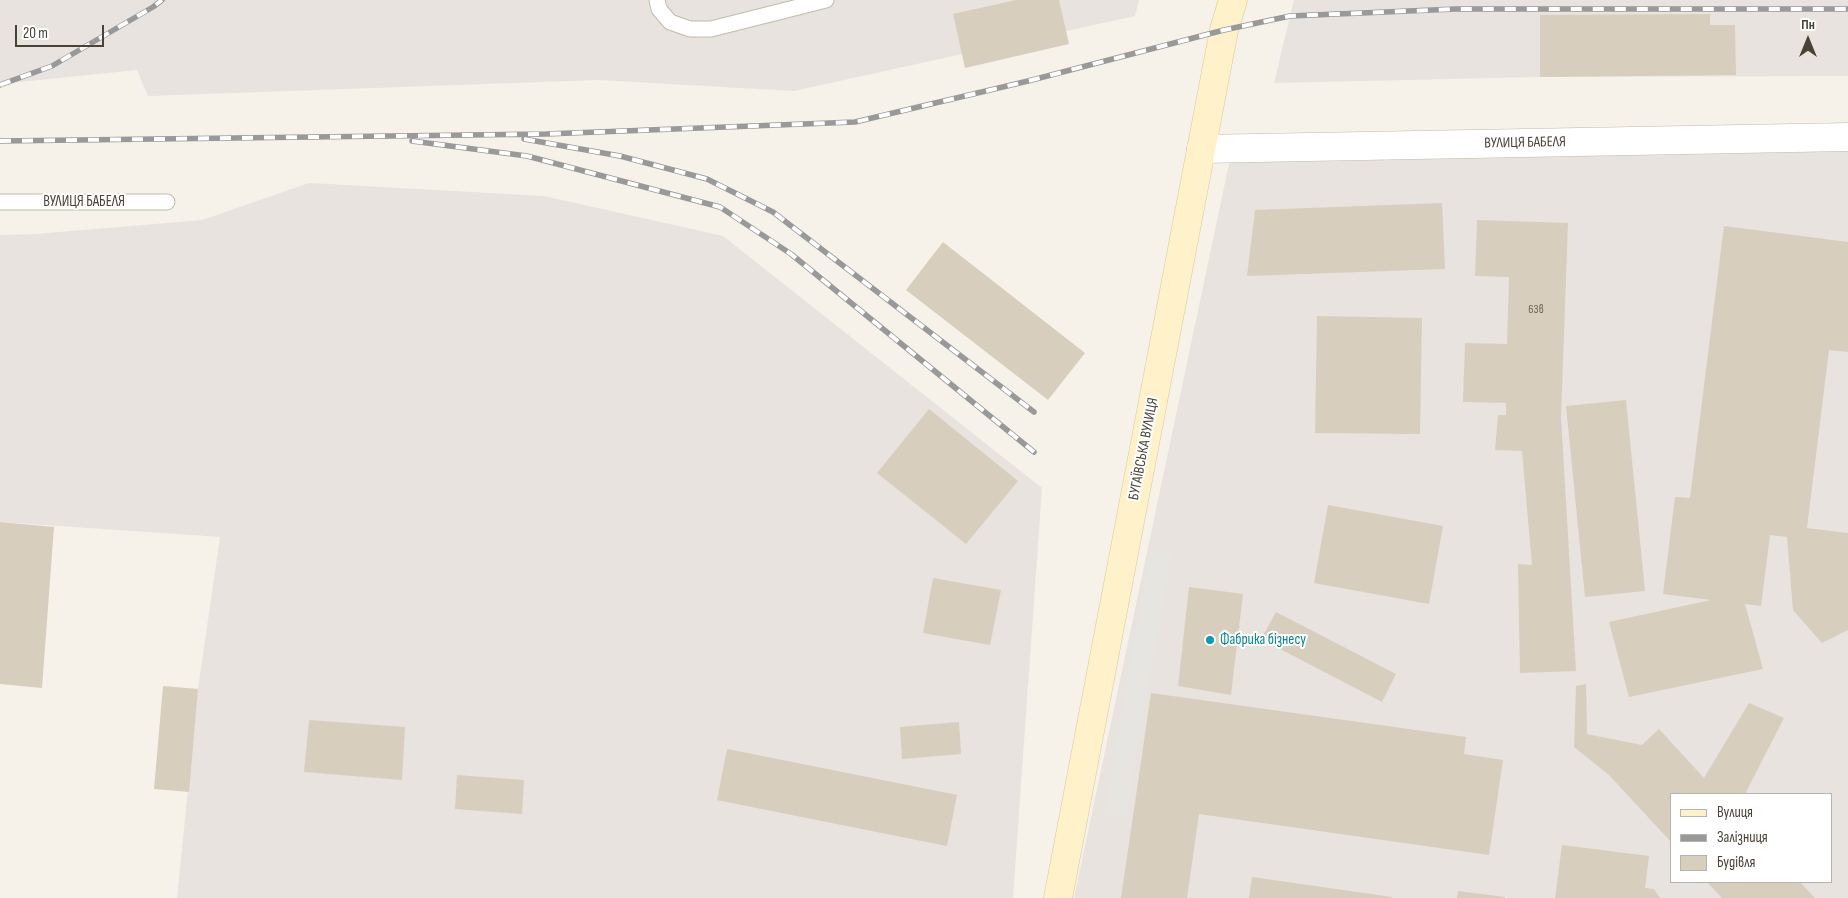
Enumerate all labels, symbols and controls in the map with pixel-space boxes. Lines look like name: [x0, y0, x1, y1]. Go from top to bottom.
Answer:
scale bar: [18, 15, 106, 47]
north arrow: [1783, 15, 1833, 65]
text: Пн: [1801, 16, 1815, 33]
text: 20 m: [23, 24, 48, 43]
street label: ВУЛИЦЯ БАБЕЛЯ: [1484, 133, 1566, 153]
street label: ВУЛИЦЯ БАБЕЛЯ: [43, 193, 125, 211]
house number: 63в: [1528, 303, 1544, 317]
street label: БУГАЇВСЬКА ВУЛИЦЯ: [1125, 396, 1163, 502]
place label: Фабрика бізнесу: [1220, 631, 1306, 649]
marker: Фабрика бізнесу: [1204, 634, 1216, 646]
legend: [1670, 793, 1833, 883]
text: Вулиця: [1717, 803, 1753, 822]
text: Залізниця: [1717, 828, 1768, 847]
text: Будівля: [1717, 853, 1755, 872]

